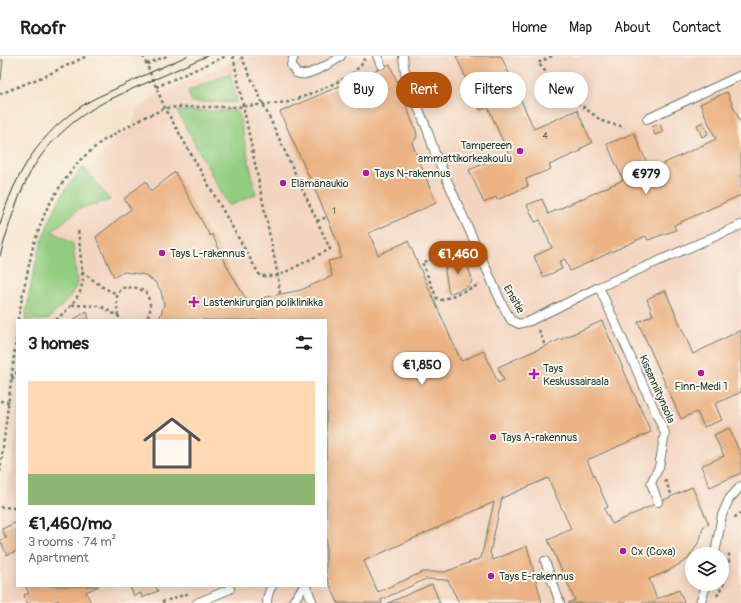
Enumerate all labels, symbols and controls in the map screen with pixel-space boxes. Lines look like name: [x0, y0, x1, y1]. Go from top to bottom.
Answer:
text: Roofr: [20, 16, 66, 40]
text: Home: [512, 19, 547, 36]
text: Map: [569, 19, 592, 36]
text: About: [614, 19, 650, 36]
text: Contact: [672, 19, 721, 36]
chip: Buy: [339, 72, 388, 108]
chip: Rent: [396, 72, 452, 108]
chip: Filters: [460, 72, 526, 108]
chip: New: [534, 72, 588, 108]
house number: 4: [542, 131, 548, 142]
place label: Tampereen ammattikorkeakoulu: [418, 139, 512, 165]
marker: Tampereen ammattikorkeakoulu: [515, 146, 525, 156]
pin: €979: [622, 161, 670, 195]
text: €979: [632, 166, 660, 182]
place label: Tays N-rakennus: [374, 167, 450, 180]
marker: Tays N-rakennus: [361, 168, 371, 178]
place label: Elämänaukio: [291, 177, 349, 190]
marker: Elämänaukio: [278, 178, 288, 188]
house number: 1: [332, 206, 336, 217]
pin: €1,460: [425, 241, 491, 275]
text: €1,460: [438, 246, 478, 262]
place label: Tays L-rakennus: [170, 247, 245, 260]
marker: Tays L-rakennus: [157, 248, 167, 258]
street label: Ensitie: [501, 283, 528, 316]
marker: Lastenkirurgian poliklinikka: [188, 296, 200, 308]
place label: Lastenkirurgian poliklinikka: [203, 296, 323, 309]
icon: filters: [293, 332, 315, 354]
text: 3 homes: [28, 333, 89, 354]
pin: €1,850: [389, 352, 455, 386]
street label: Kissanniitynsola: [636, 353, 678, 425]
text: €1,850: [402, 357, 442, 373]
place label: Tays Keskussairaala: [543, 362, 609, 388]
marker: Tays Keskussairaala: [528, 368, 540, 380]
marker: Finn-Medi 1: [696, 368, 706, 378]
place label: Finn-Medi 1: [675, 380, 728, 393]
icon: home: [136, 407, 208, 479]
place label: Tays A-rakennus: [501, 431, 577, 444]
marker: Tays A-rakennus: [488, 432, 498, 442]
text: €1,460/mo: [28, 513, 112, 534]
text: 3 rooms · 74 m²: [28, 534, 116, 550]
place label: Cx (Coxa): [631, 545, 676, 558]
marker: Cx (Coxa): [618, 546, 628, 556]
map controls: [685, 547, 729, 591]
button: layers: [685, 547, 729, 591]
text: Apartment: [28, 550, 89, 566]
place label: Tays E-rakennus: [499, 570, 574, 583]
marker: Tays E-rakennus: [486, 571, 496, 581]

